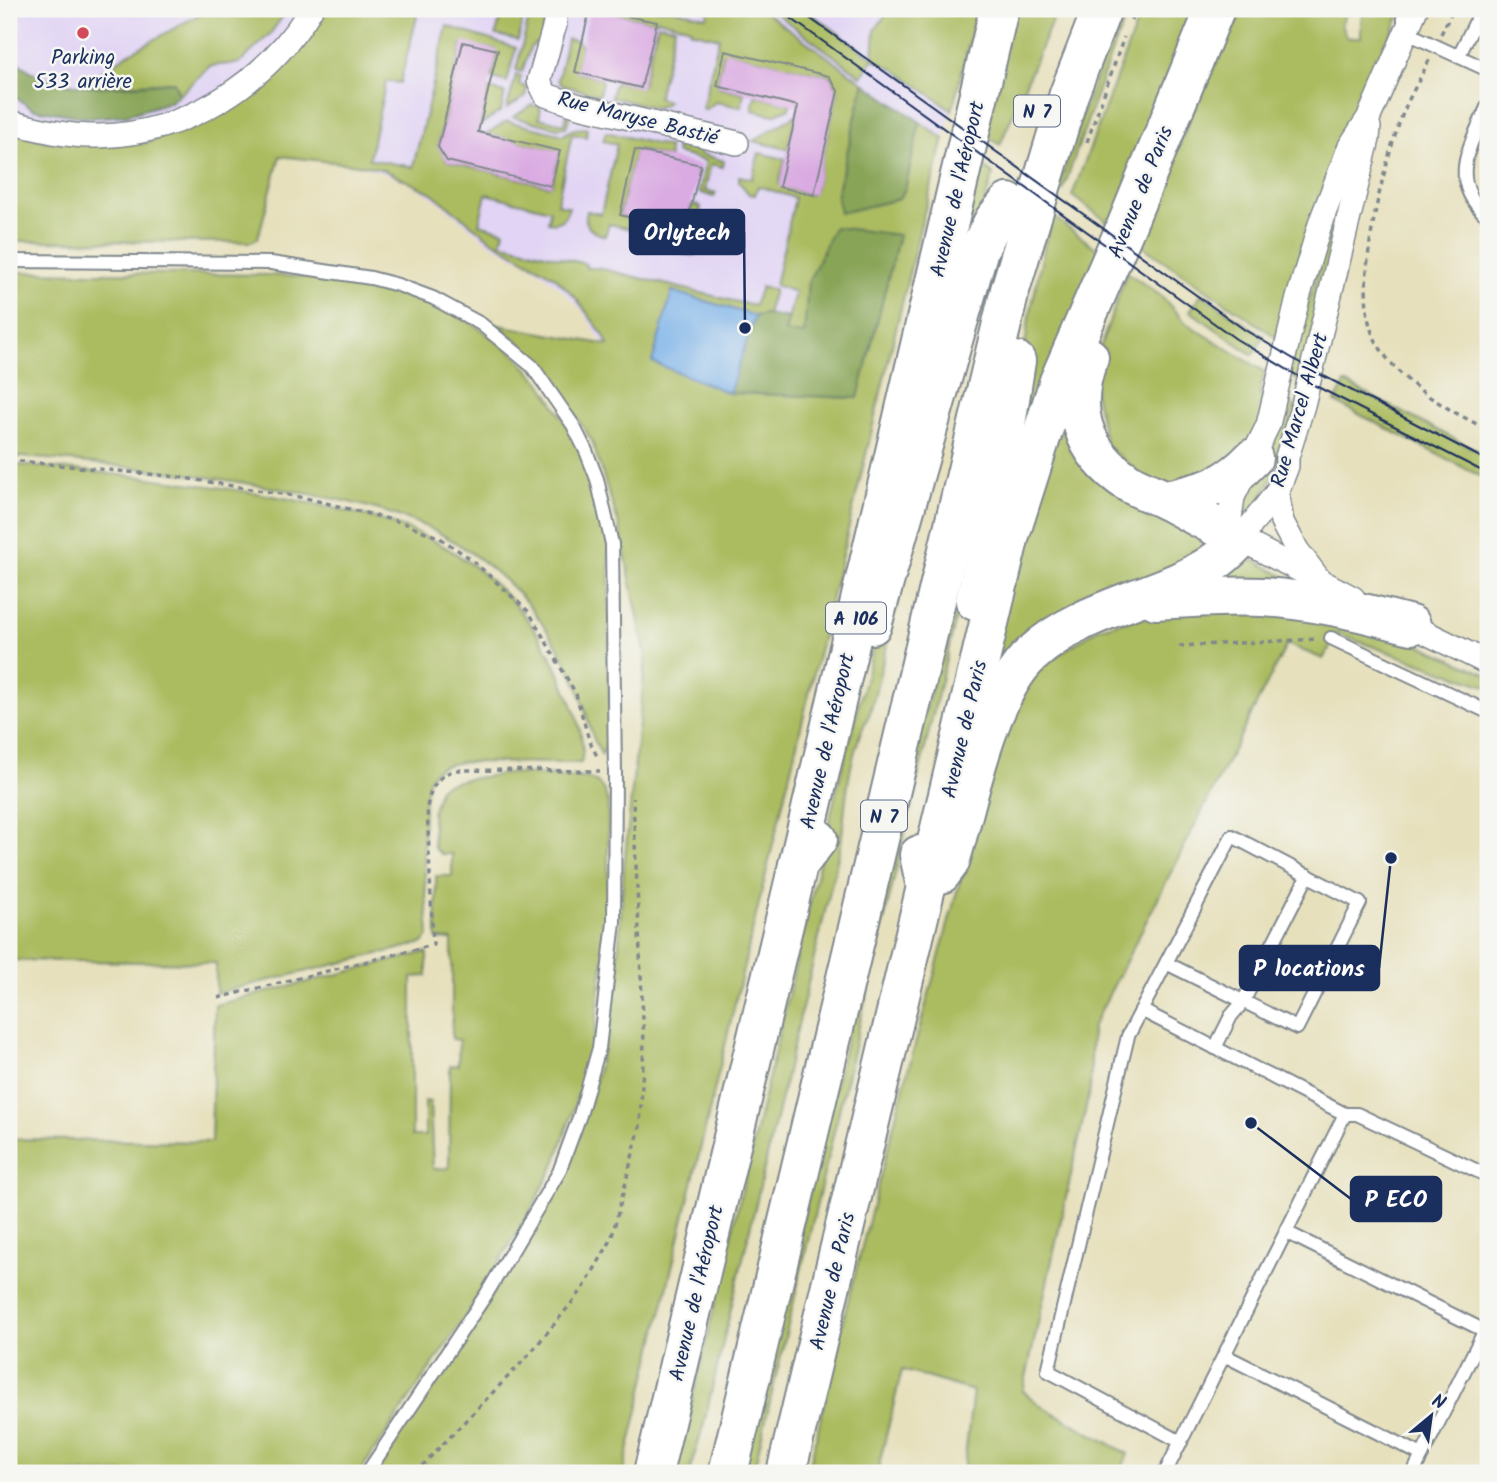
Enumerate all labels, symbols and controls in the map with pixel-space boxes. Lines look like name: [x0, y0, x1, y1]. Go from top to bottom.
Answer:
marker: Parking 533 arrière: [75, 25, 91, 41]
place label: Parking 533 arrière: [34, 42, 133, 99]
street label: Rue Maryse Bastié: [554, 84, 722, 156]
road number: N 7: [1014, 96, 1060, 127]
street label: Avenue de l'Aéroport: [922, 97, 995, 281]
street label: Avenue de Paris: [1100, 121, 1183, 264]
callout: Orlytech: [630, 210, 744, 254]
text: Orlytech: [644, 216, 730, 252]
street label: Rue Marcel Albert: [1263, 328, 1339, 492]
road number: A 106: [826, 603, 886, 634]
street label: Avenue de l'Aéroport: [792, 649, 865, 833]
street label: Avenue de Paris: [934, 657, 997, 802]
road number: N 7: [861, 800, 907, 832]
callout: P locations: [1240, 946, 1379, 990]
text: P locations: [1253, 952, 1365, 988]
callout: P ECO: [1351, 1177, 1441, 1221]
text: P ECO: [1365, 1183, 1427, 1219]
street label: Avenue de l'Aéroport: [661, 1201, 734, 1385]
street label: Avenue de Paris: [802, 1209, 865, 1354]
north arrow: [1396, 1380, 1466, 1450]
text: N: [1426, 1387, 1451, 1419]

